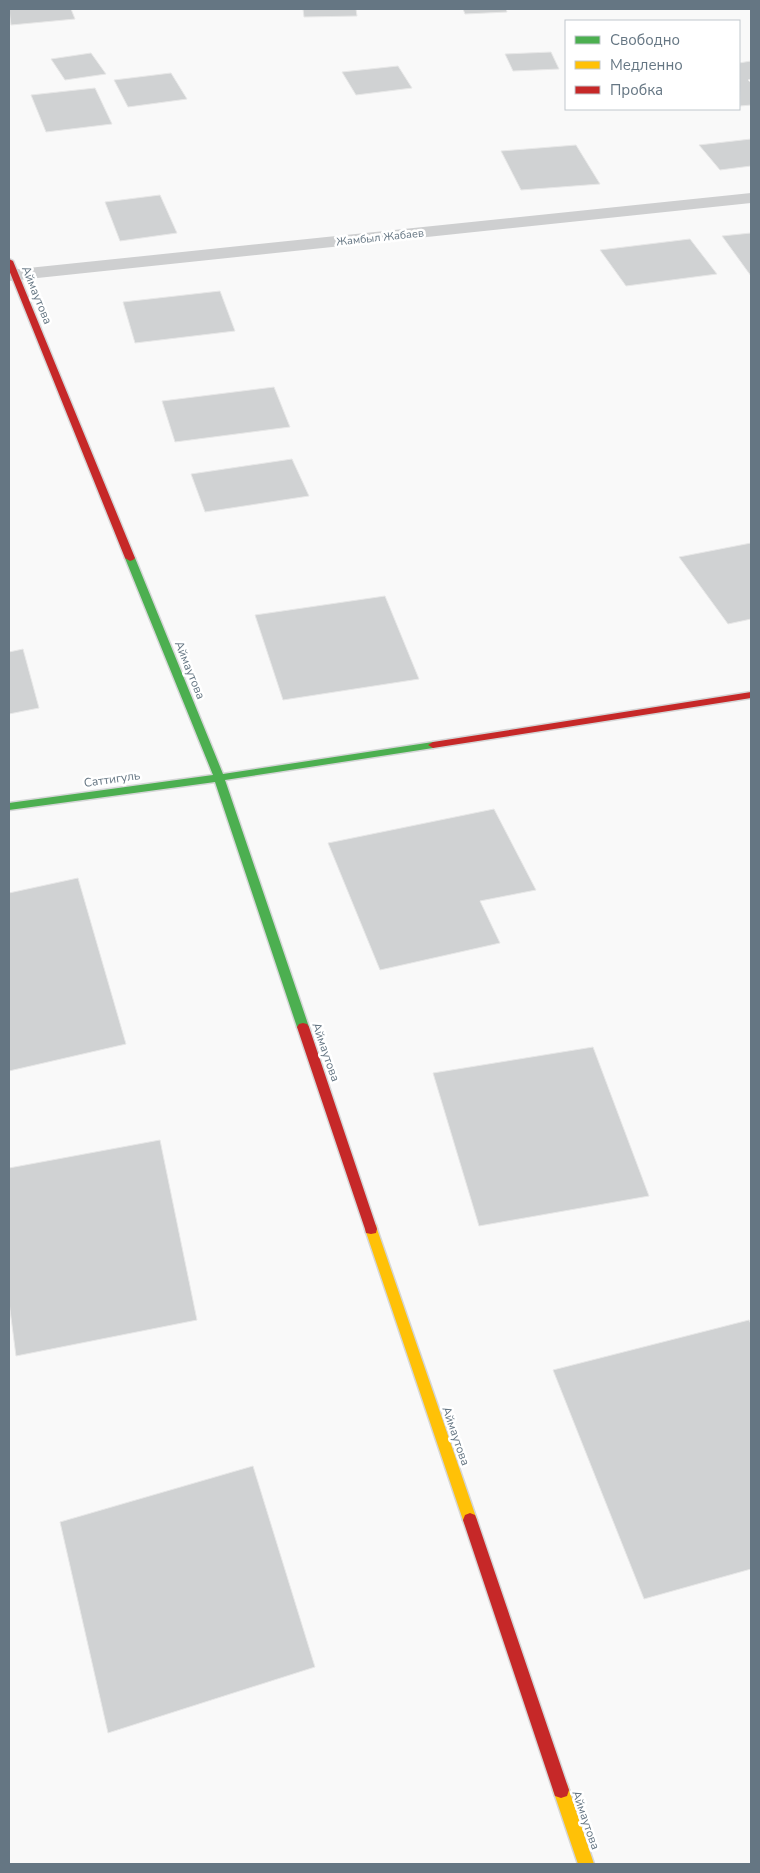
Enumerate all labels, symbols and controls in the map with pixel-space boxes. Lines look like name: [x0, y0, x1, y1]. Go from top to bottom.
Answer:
legend: [565, 20, 740, 110]
text: Свободно: [610, 30, 680, 50]
text: Медленно: [610, 55, 683, 75]
text: Пробка: [610, 80, 663, 100]
street label: Жамбыл Жабаев: [336, 225, 425, 250]
street label: Аймаутова: [18, 263, 56, 327]
street label: Аймаутова: [171, 638, 209, 702]
street label: Саттигуль: [83, 767, 141, 791]
street label: Аймаутова: [308, 1020, 344, 1084]
street label: Аймаутова: [438, 1404, 474, 1468]
street label: Аймаутова: [568, 1788, 604, 1852]

